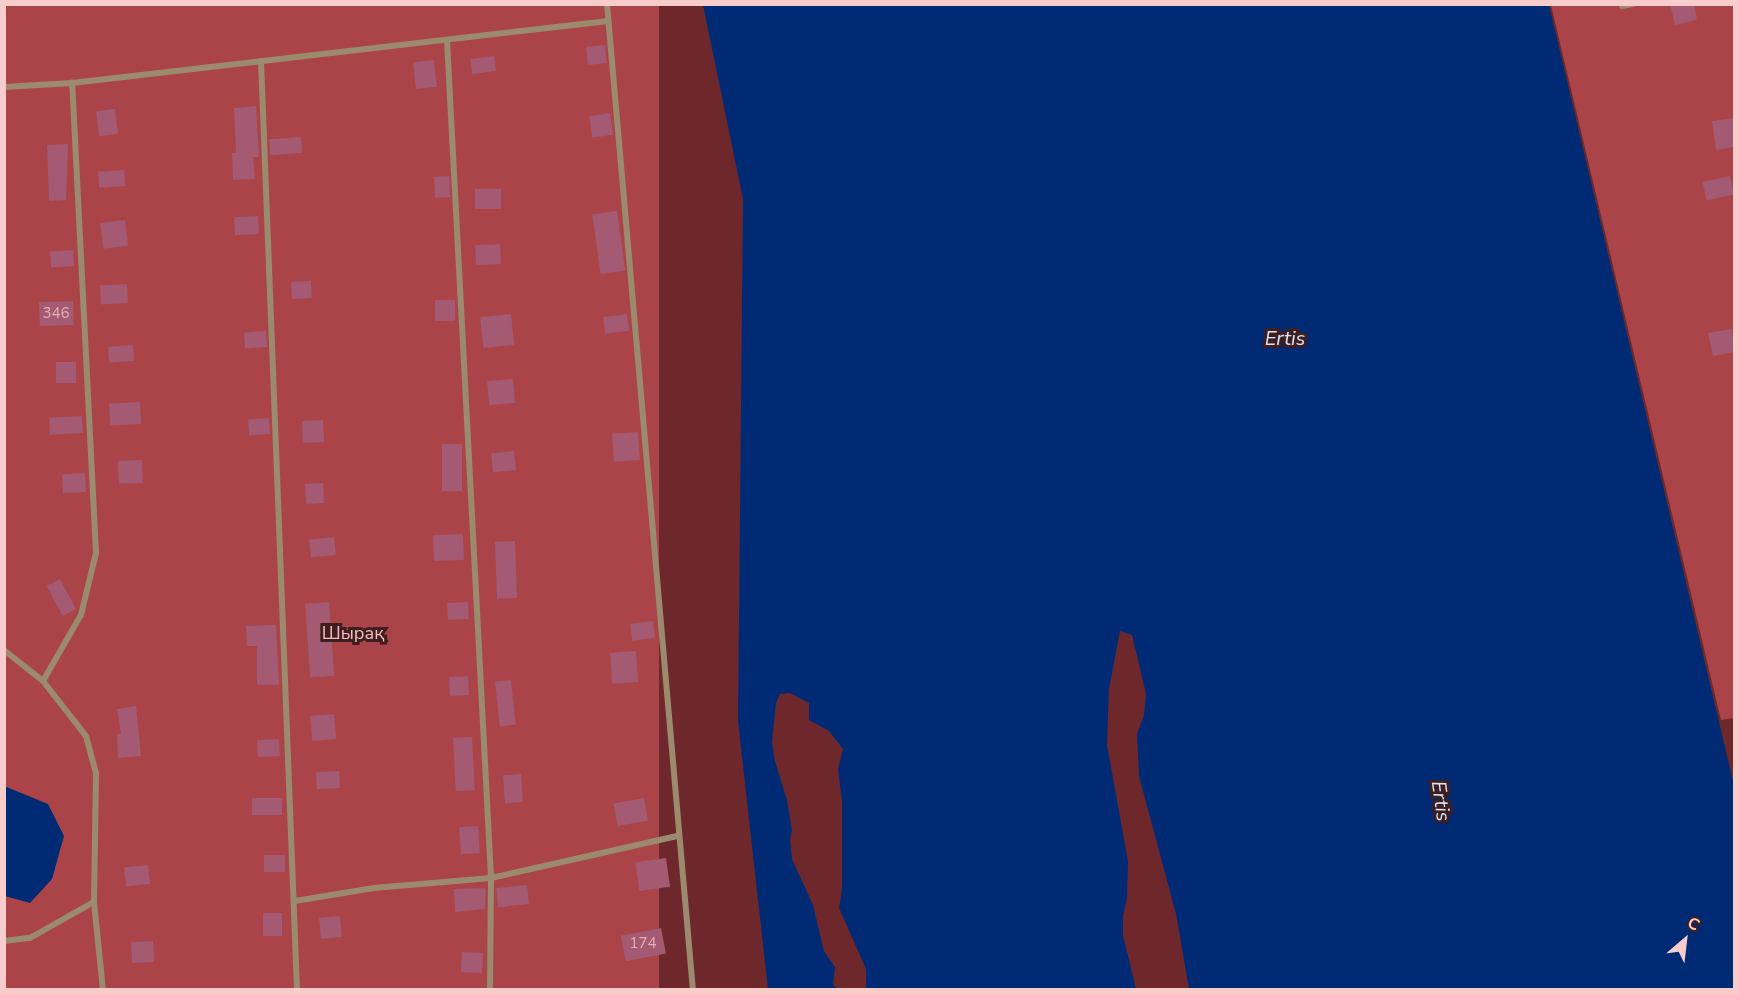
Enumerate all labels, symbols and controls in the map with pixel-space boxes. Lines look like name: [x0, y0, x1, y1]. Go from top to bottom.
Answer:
house number: 346: [43, 305, 69, 323]
water label: Ertis: [1265, 326, 1305, 350]
park label: Шырақ: [322, 622, 384, 644]
water label: Ertis: [1426, 779, 1456, 823]
north arrow: [1655, 910, 1715, 970]
text: С: [1683, 912, 1703, 936]
house number: 174: [630, 935, 656, 953]

